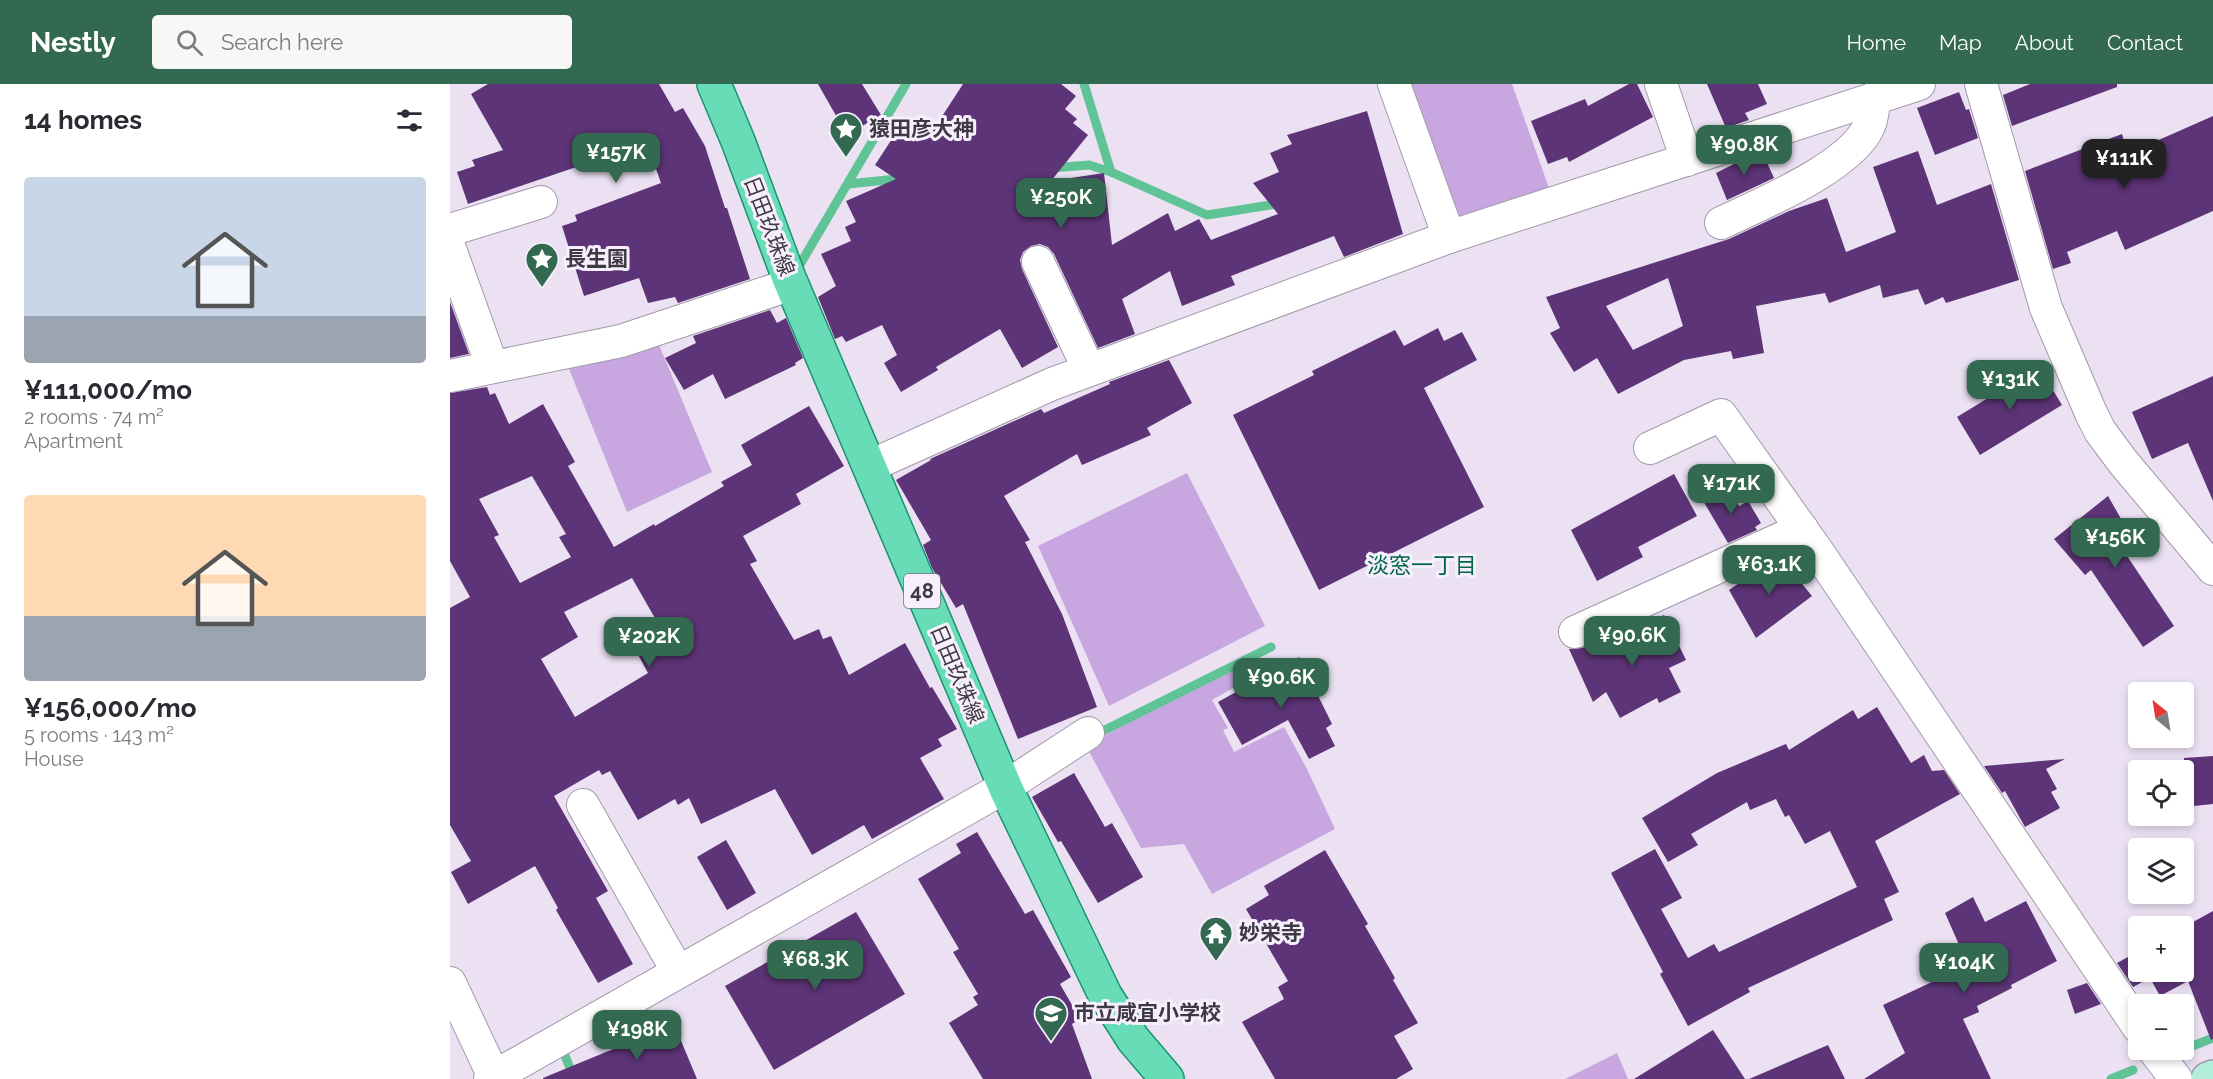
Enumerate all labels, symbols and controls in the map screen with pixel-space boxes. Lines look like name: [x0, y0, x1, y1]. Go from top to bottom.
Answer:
search box: [152, 15, 572, 69]
text: Nestly: [30, 26, 116, 59]
icon: search: [173, 26, 206, 59]
text: Search here: [221, 29, 343, 55]
text: Home: [1847, 30, 1906, 55]
text: Map: [1939, 30, 1982, 55]
text: About: [2015, 30, 2074, 55]
text: Contact: [2107, 30, 2183, 55]
icon: filters: [393, 104, 426, 137]
text: 14 homes: [24, 105, 142, 135]
place icon: 猿田彦大神: [828, 111, 864, 158]
place label: 猿田彦大神: [869, 116, 974, 141]
pin: ¥90.8K: [1695, 125, 1793, 176]
text: ¥90.8K: [1710, 132, 1778, 156]
pin: ¥157K: [574, 133, 658, 184]
pin: ¥111K: [2082, 139, 2166, 190]
text: ¥157K: [586, 140, 646, 164]
text: ¥111K: [2095, 146, 2153, 170]
street label: 日田玖珠線: [739, 172, 800, 279]
pin: ¥250K: [1019, 178, 1103, 229]
text: ¥250K: [1030, 185, 1092, 209]
icon: home: [171, 216, 279, 324]
place icon: 長生園: [524, 241, 560, 288]
place label: 長生園: [565, 246, 628, 271]
pin: ¥131K: [1968, 360, 2052, 411]
text: ¥131K: [1981, 367, 2039, 391]
text: ¥111,000/mo: [24, 375, 192, 405]
text: 2 rooms · 74 m²: [24, 405, 164, 429]
text: Apartment: [24, 429, 123, 453]
pin: ¥171K: [1689, 464, 1773, 515]
text: ¥171K: [1702, 471, 1760, 495]
pin: ¥156K: [2073, 518, 2157, 569]
text: ¥156K: [2085, 525, 2145, 549]
icon: home: [171, 534, 279, 642]
pin: ¥63.1K: [1720, 545, 1818, 596]
district label: 淡窓一丁目: [1367, 552, 1477, 578]
text: ¥63.1K: [1736, 552, 1802, 576]
road number: 48: [904, 574, 940, 608]
pin: ¥90.6K: [1583, 616, 1681, 667]
pin: ¥202K: [607, 617, 691, 668]
street label: 日田玖珠線: [925, 621, 989, 727]
text: ¥90.6K: [1598, 623, 1666, 647]
text: ¥202K: [618, 624, 680, 648]
pin: ¥90.6K: [1232, 658, 1330, 709]
text: ¥90.6K: [1247, 665, 1315, 689]
north arrow: [2128, 682, 2194, 748]
map controls: [2128, 682, 2194, 1060]
text: ¥156,000/mo: [24, 693, 196, 723]
text: 5 rooms · 143 m²: [24, 723, 174, 747]
text: House: [24, 747, 84, 771]
button: locate: [2128, 760, 2194, 826]
button: layers: [2128, 838, 2194, 904]
temple icon: 妙栄寺: [1198, 915, 1234, 962]
button: +: [2128, 916, 2194, 982]
place label: 妙栄寺: [1239, 920, 1302, 945]
pin: ¥68.3K: [766, 940, 864, 991]
pin: ¥104K: [1922, 943, 2006, 994]
text: ¥68.3K: [781, 947, 849, 971]
text: ¥104K: [1933, 950, 1995, 974]
button: −: [2128, 994, 2194, 1060]
school or university icon: 市立咸宜小学校: [1033, 995, 1069, 1042]
place label: 市立咸宜小学校: [1074, 1000, 1221, 1025]
pin: ¥198K: [595, 1010, 679, 1061]
text: ¥198K: [606, 1017, 668, 1041]

